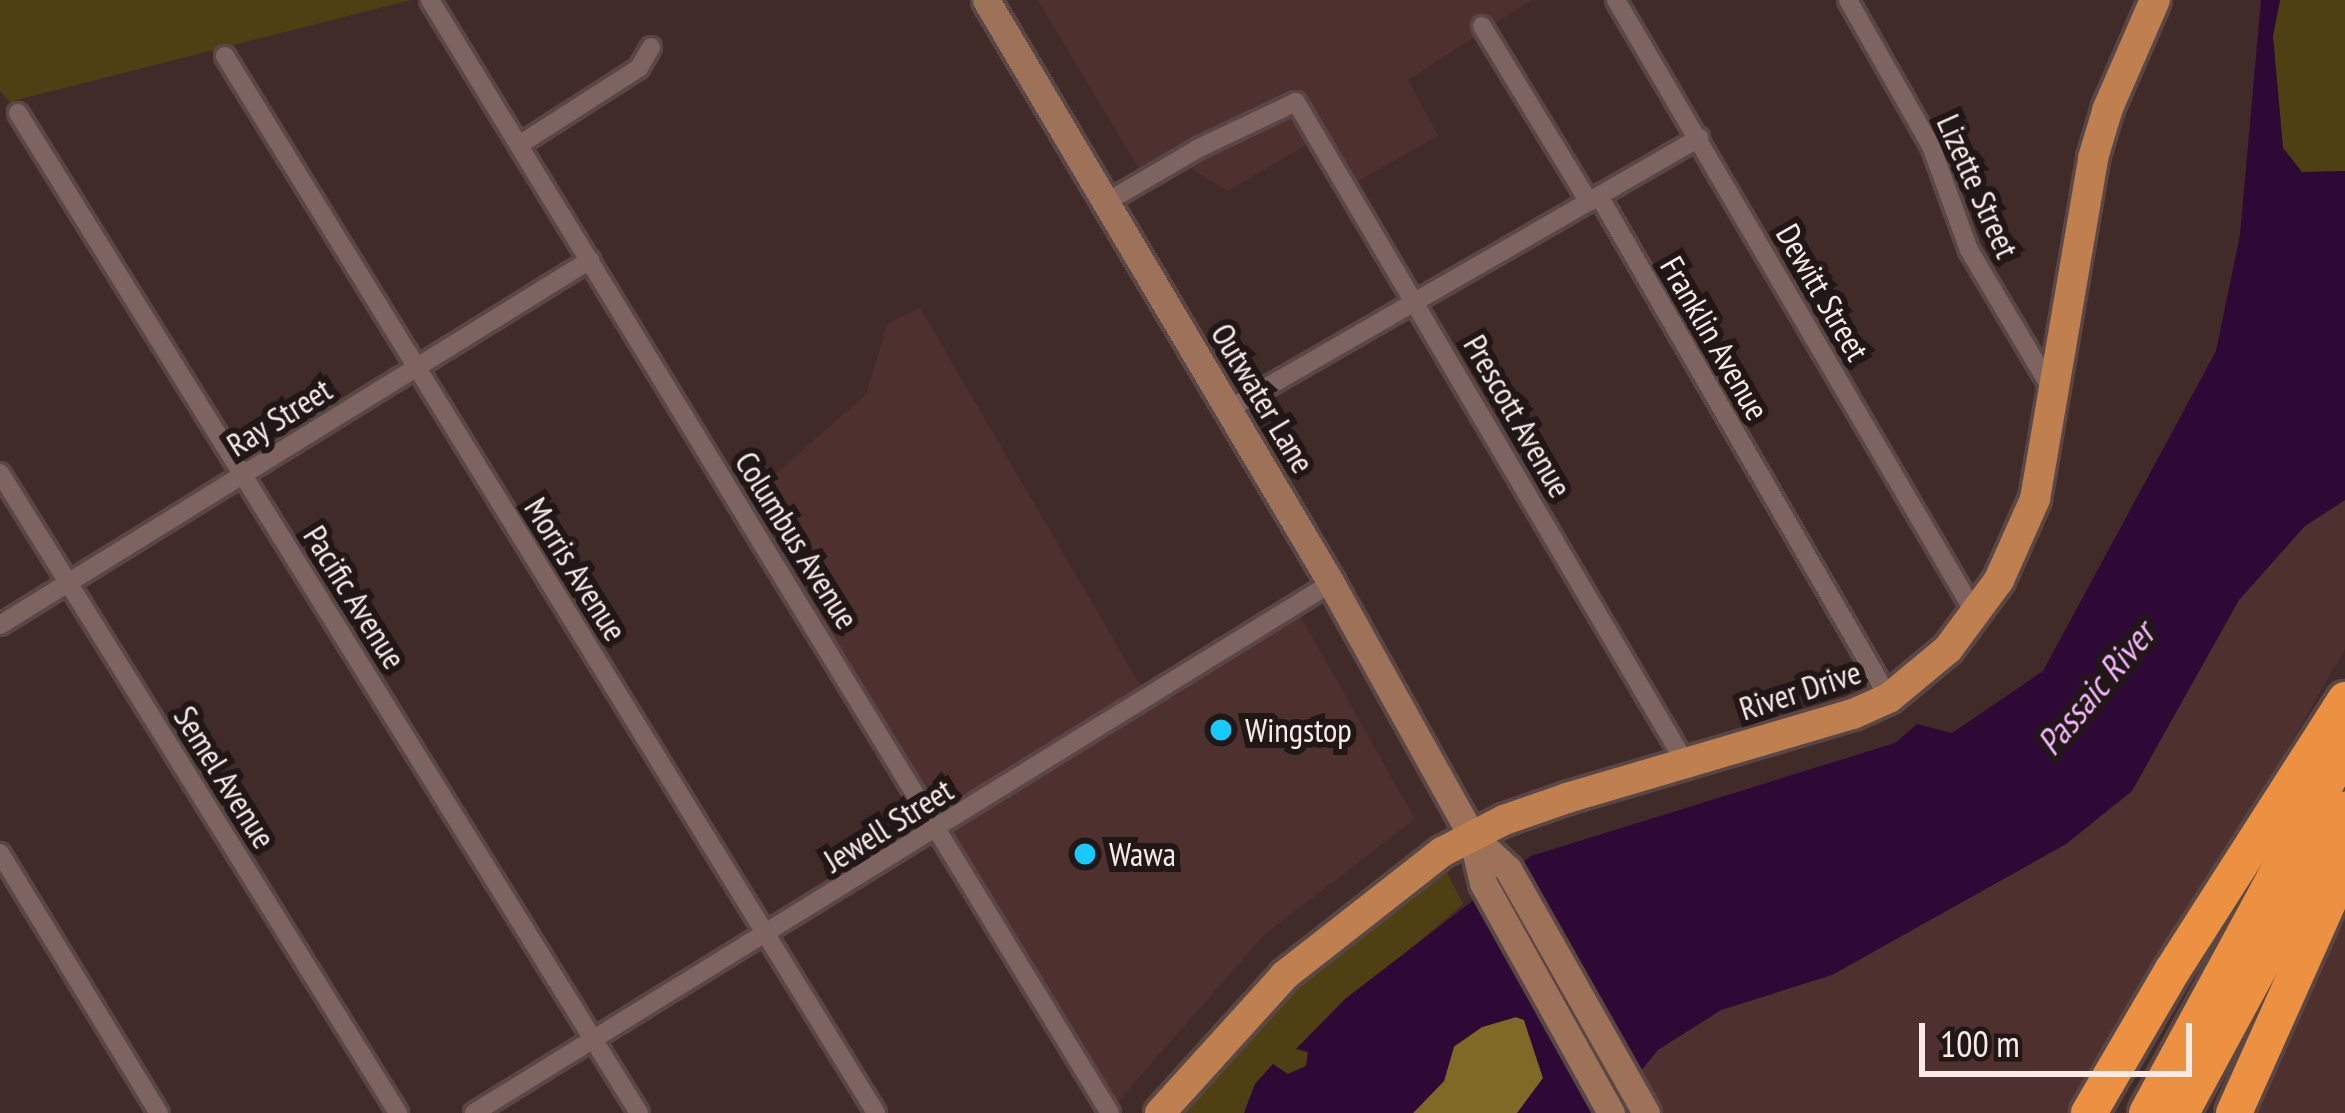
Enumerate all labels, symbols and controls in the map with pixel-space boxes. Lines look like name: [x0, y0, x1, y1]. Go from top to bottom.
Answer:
street label: Lizette Street: [1929, 108, 2027, 264]
street label: Dewitt Street: [1768, 217, 1878, 367]
street label: Franklin Avenue: [1652, 249, 1778, 427]
street label: Outwater Lane: [1203, 316, 1323, 480]
street label: Prescott Avenue: [1455, 327, 1581, 505]
street label: Ray Street: [219, 369, 339, 465]
street label: Columbus Avenue: [727, 444, 867, 636]
street label: Morris Avenue: [516, 490, 636, 648]
street label: Pacific Avenue: [295, 518, 415, 676]
water label: Passaic River: [2027, 613, 2163, 763]
street label: River Drive: [1734, 652, 1866, 728]
street label: Semel Avenue: [166, 698, 284, 856]
place label: Wingstop: [1245, 710, 1352, 750]
marker: Wingstop: [1208, 717, 1234, 743]
street label: Jewell Street: [816, 770, 960, 880]
place label: Wawa: [1109, 834, 1176, 874]
marker: Wawa: [1072, 841, 1098, 867]
scale bar: [1925, 999, 2198, 1073]
text: 100 m: [1940, 1020, 2020, 1067]

